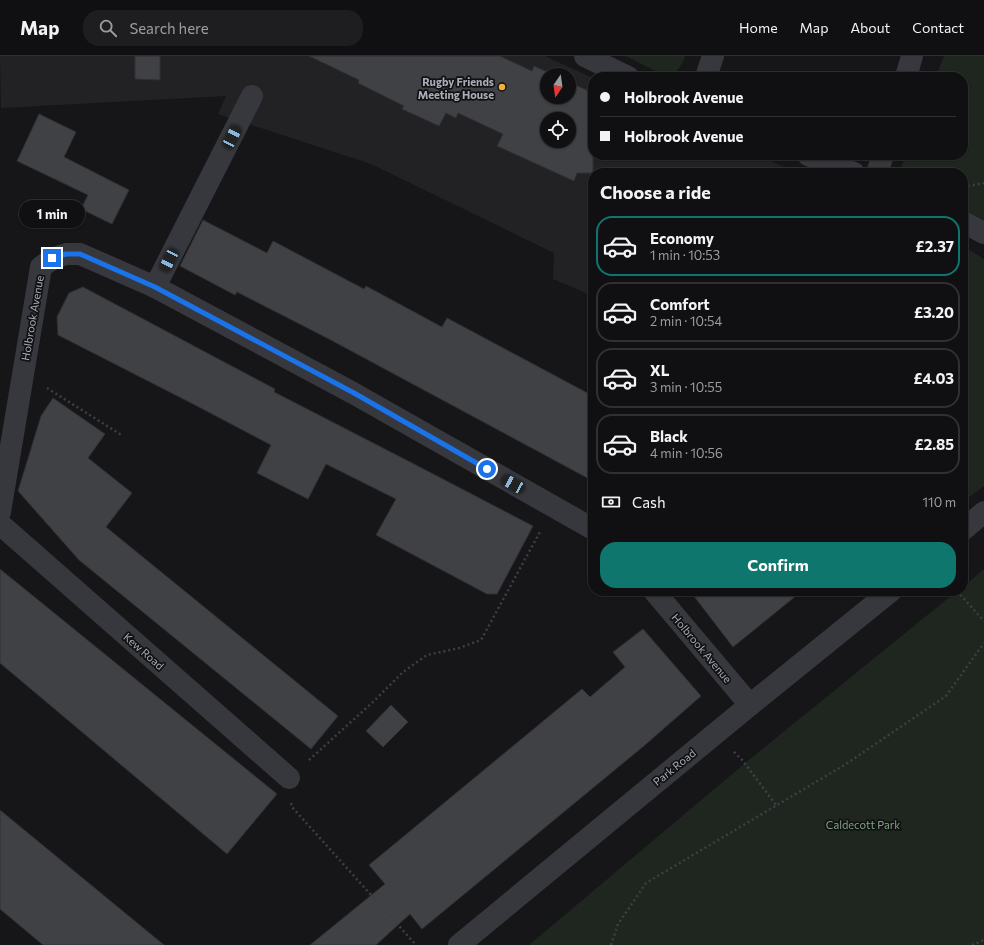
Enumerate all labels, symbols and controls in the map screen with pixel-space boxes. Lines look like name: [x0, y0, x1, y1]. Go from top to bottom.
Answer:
search box: [83, 10, 363, 46]
text: Map: [20, 16, 59, 39]
icon: search: [97, 17, 119, 39]
text: Search here: [129, 19, 209, 37]
text: Home: [739, 19, 778, 36]
text: Map: [800, 19, 828, 36]
text: About: [850, 19, 890, 36]
text: Contact: [912, 19, 964, 36]
north arrow: [540, 68, 576, 104]
map controls: [540, 68, 576, 148]
place label: Rugby Friends Meeting House: [418, 75, 494, 101]
marker: Rugby Friends Meeting House: [497, 82, 507, 92]
text: Holbrook Avenue: [624, 88, 743, 106]
button: locate: [540, 112, 576, 148]
car: [221, 124, 243, 150]
text: Holbrook Avenue: [624, 127, 743, 145]
text: Choose a ride: [600, 181, 711, 203]
callout: 1 min: [19, 200, 85, 228]
text: 1 min: [37, 206, 67, 222]
icon: car: [602, 228, 638, 264]
text: Economy: [650, 229, 714, 247]
text: £2.37: [916, 237, 954, 255]
car: [158, 247, 180, 273]
text: 1 min · 10:53: [650, 247, 720, 263]
route end: [43, 249, 61, 267]
street label: Holbrook Avenue: [18, 274, 46, 362]
icon: car: [602, 294, 638, 330]
text: Comfort: [650, 295, 710, 313]
text: £3.20: [914, 303, 954, 321]
text: 2 min · 10:54: [650, 313, 722, 329]
icon: car: [602, 360, 638, 396]
text: XL: [650, 361, 669, 379]
text: £4.03: [913, 369, 954, 387]
text: 3 min · 10:55: [650, 379, 722, 395]
icon: car: [602, 426, 638, 462]
text: Black: [650, 427, 688, 445]
text: £2.85: [915, 435, 954, 453]
text: 4 min · 10:56: [650, 445, 723, 461]
route start: [478, 460, 496, 478]
car: [500, 473, 526, 495]
icon: cash: [600, 491, 622, 513]
text: Cash: [632, 493, 666, 511]
text: 110 m: [923, 494, 956, 510]
button: Confirm: [600, 542, 956, 588]
street label: Holbrook Avenue: [669, 611, 735, 685]
street label: Kew Road: [121, 630, 167, 672]
street label: Park Road: [650, 746, 698, 788]
park label: Caldecott Park: [826, 818, 900, 831]

